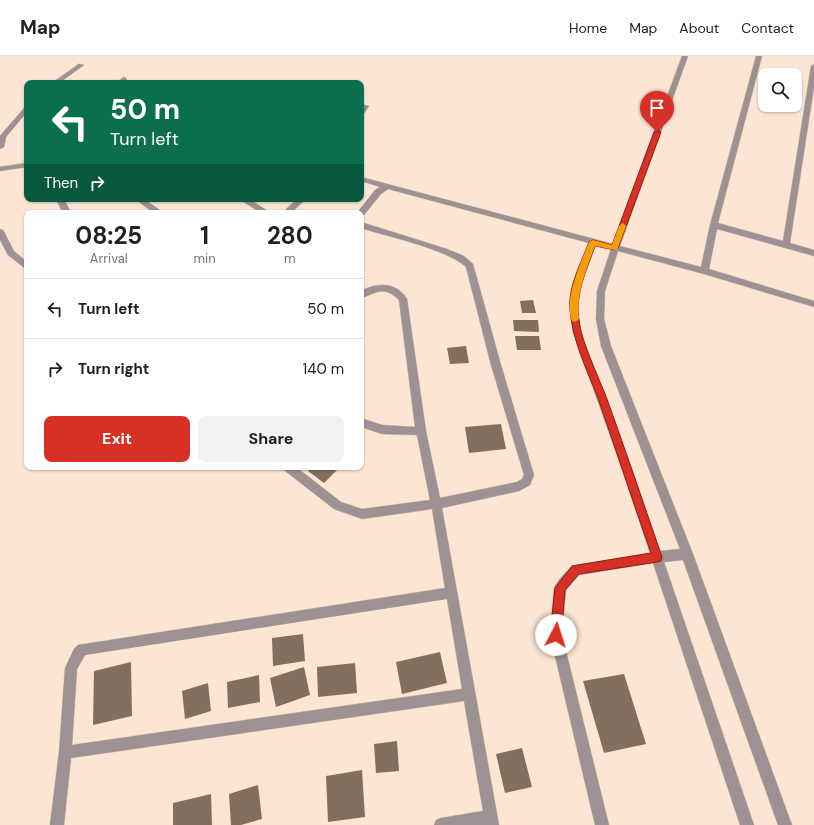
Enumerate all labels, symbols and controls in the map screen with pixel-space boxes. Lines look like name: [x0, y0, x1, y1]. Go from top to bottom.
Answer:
text: Map: [20, 15, 60, 40]
text: Home: [569, 19, 607, 37]
text: Map: [629, 19, 657, 37]
text: About: [679, 19, 719, 37]
text: Contact: [741, 19, 794, 37]
map controls: [758, 68, 802, 112]
button: search: [758, 68, 802, 112]
text: 50 m: [110, 91, 180, 128]
pin: [640, 91, 674, 132]
icon: left: [44, 96, 96, 148]
icon: arrive: [646, 97, 668, 119]
text: Turn left: [110, 127, 179, 151]
icon: right: [86, 172, 108, 194]
text: Then: [44, 173, 78, 193]
text: 08:25: [75, 220, 142, 251]
text: 1: [200, 220, 209, 251]
text: 280: [267, 220, 313, 251]
text: Arrival: [90, 250, 128, 267]
text: min: [194, 250, 216, 267]
text: m: [284, 250, 296, 267]
icon: left: [44, 298, 66, 320]
text: Turn left: [78, 299, 139, 319]
text: 50 m: [307, 299, 344, 319]
icon: right: [44, 358, 66, 380]
text: Turn right: [78, 359, 149, 379]
text: 140 m: [303, 359, 344, 379]
button: Exit: [44, 416, 190, 462]
button: Share: [198, 416, 344, 462]
position arrow: [535, 614, 577, 656]

